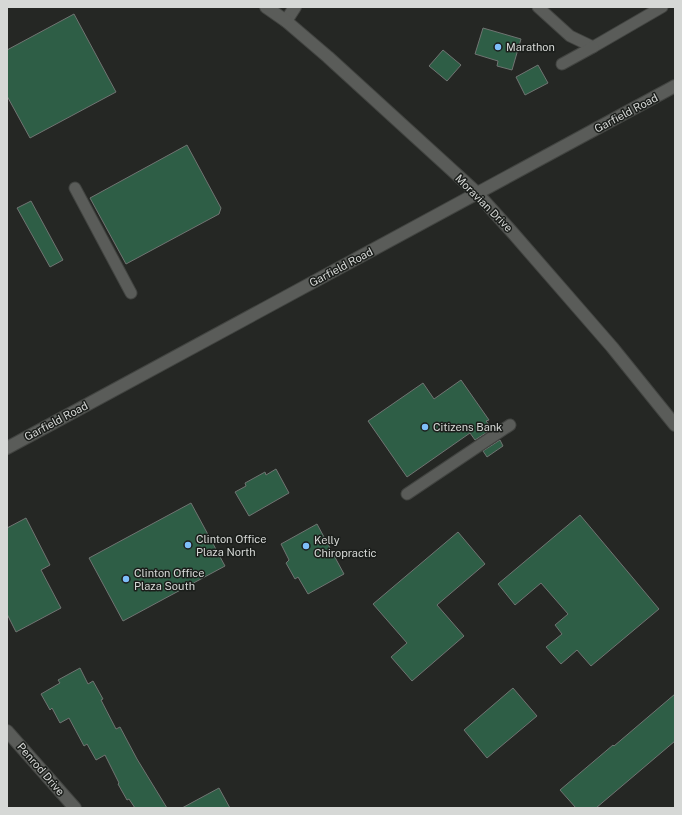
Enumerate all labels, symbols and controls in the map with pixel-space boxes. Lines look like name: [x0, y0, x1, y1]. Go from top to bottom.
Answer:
place label: Marathon: [506, 41, 555, 53]
marker: Marathon: [493, 42, 503, 52]
street label: Garfield Road: [592, 91, 660, 135]
street label: Moravian Drive: [453, 172, 515, 234]
street label: Garfield Road: [307, 245, 375, 289]
street label: Garfield Road: [22, 399, 90, 443]
place label: Citizens Bank: [433, 421, 502, 433]
marker: Citizens Bank: [420, 422, 430, 432]
place label: Clinton Office Plaza North: [196, 533, 266, 558]
place label: Kelly Chiropractic: [314, 534, 377, 559]
marker: Clinton Office Plaza North: [183, 540, 193, 550]
marker: Kelly Chiropractic: [301, 541, 311, 551]
place label: Clinton Office Plaza South: [134, 567, 204, 592]
marker: Clinton Office Plaza South: [121, 574, 131, 584]
street label: Penrod Drive: [15, 740, 67, 798]

